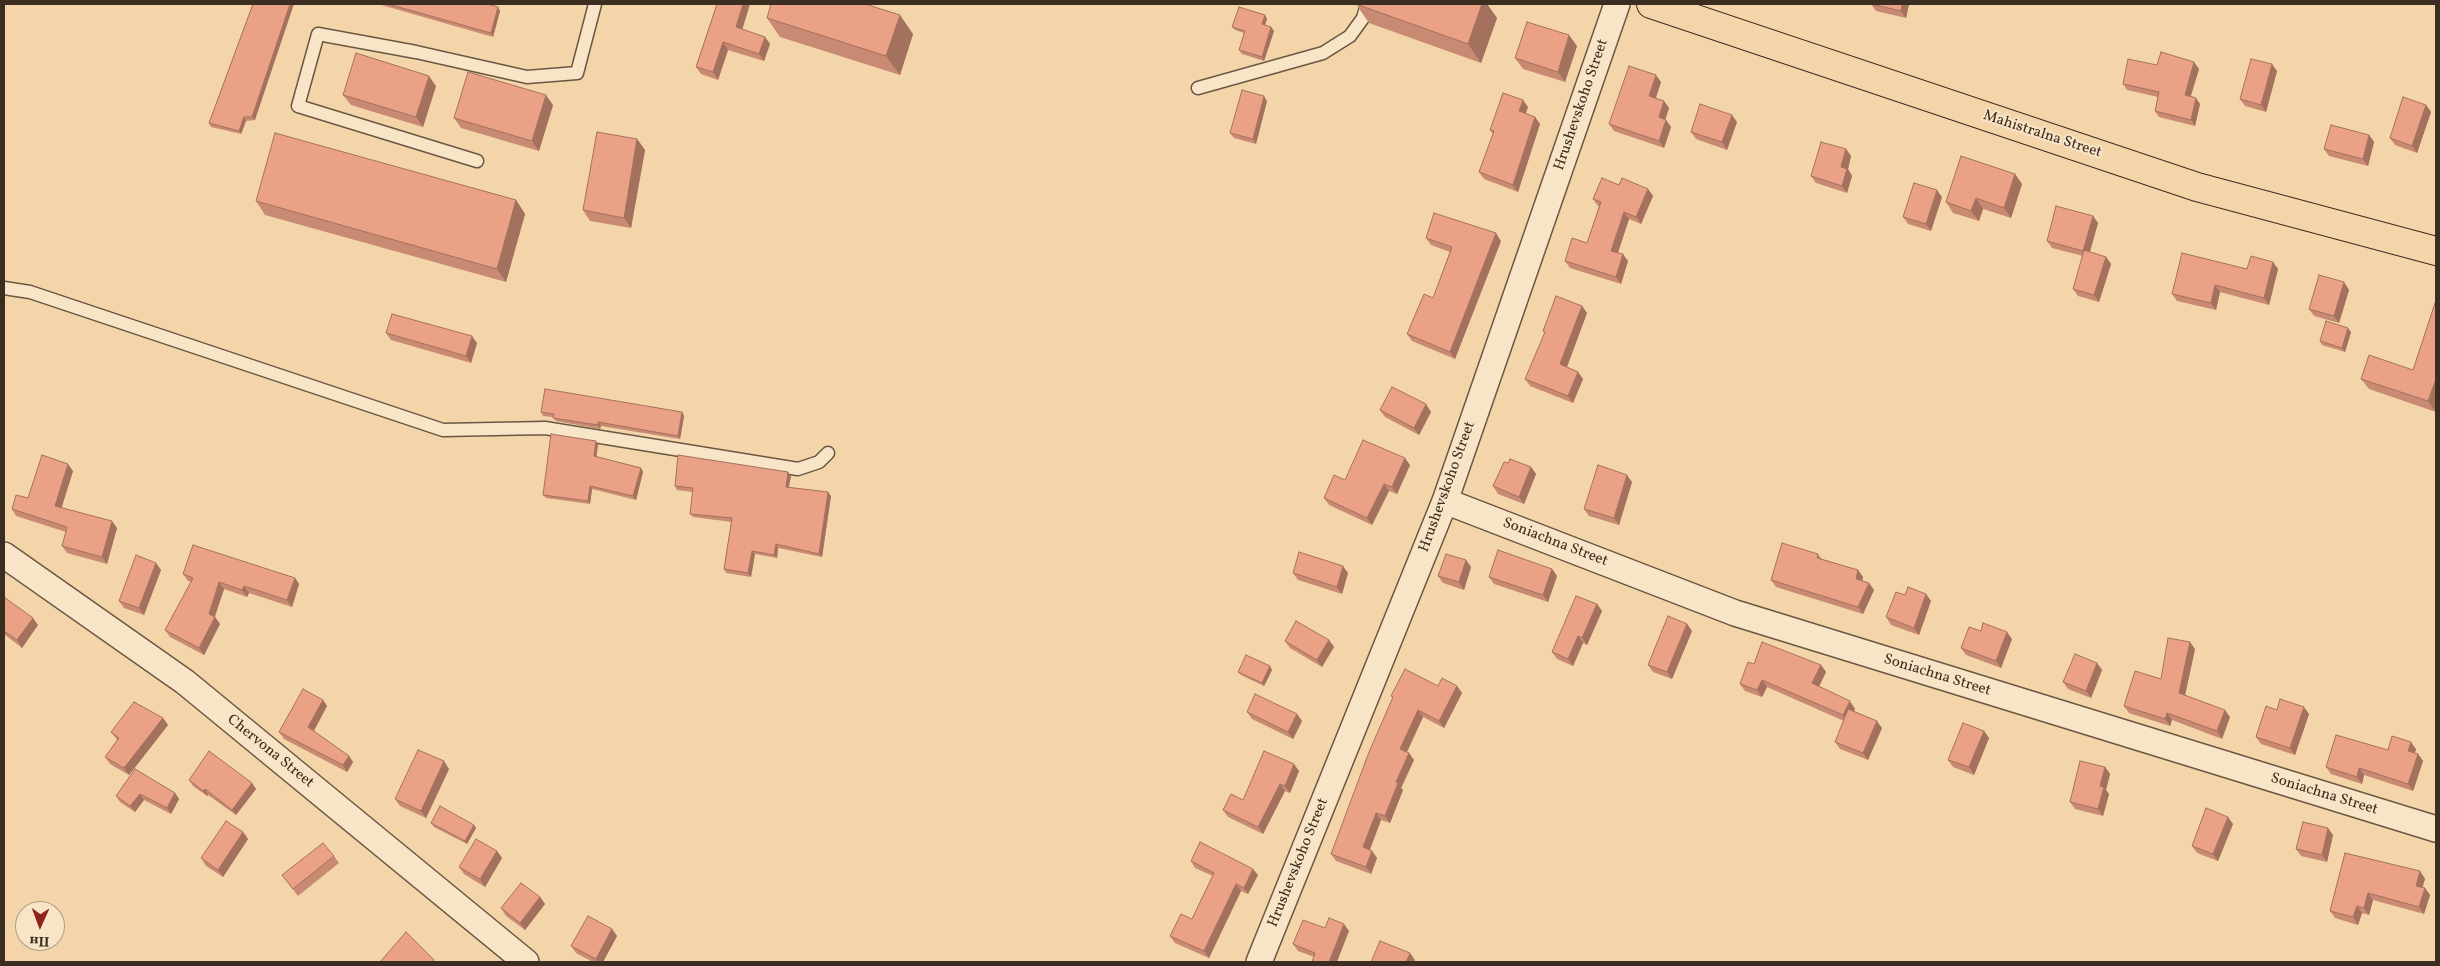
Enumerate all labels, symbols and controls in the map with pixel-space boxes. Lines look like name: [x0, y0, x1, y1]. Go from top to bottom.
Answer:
street label: Hrushevskoho Street: [1551, 37, 1613, 173]
street label: Mahistralna Street: [1980, 107, 2104, 163]
street label: Hrushevskoho Street: [1416, 419, 1480, 555]
street label: Soniachna Street: [1500, 515, 1610, 571]
street label: Soniachna Street: [1881, 651, 1993, 701]
street label: Chervona Street: [223, 711, 317, 793]
street label: Soniachna Street: [2268, 770, 2380, 820]
street label: Hrushevskoho Street: [1265, 796, 1333, 930]
north arrow: [15, 901, 65, 951]
text: Пн: [29, 931, 50, 950]

